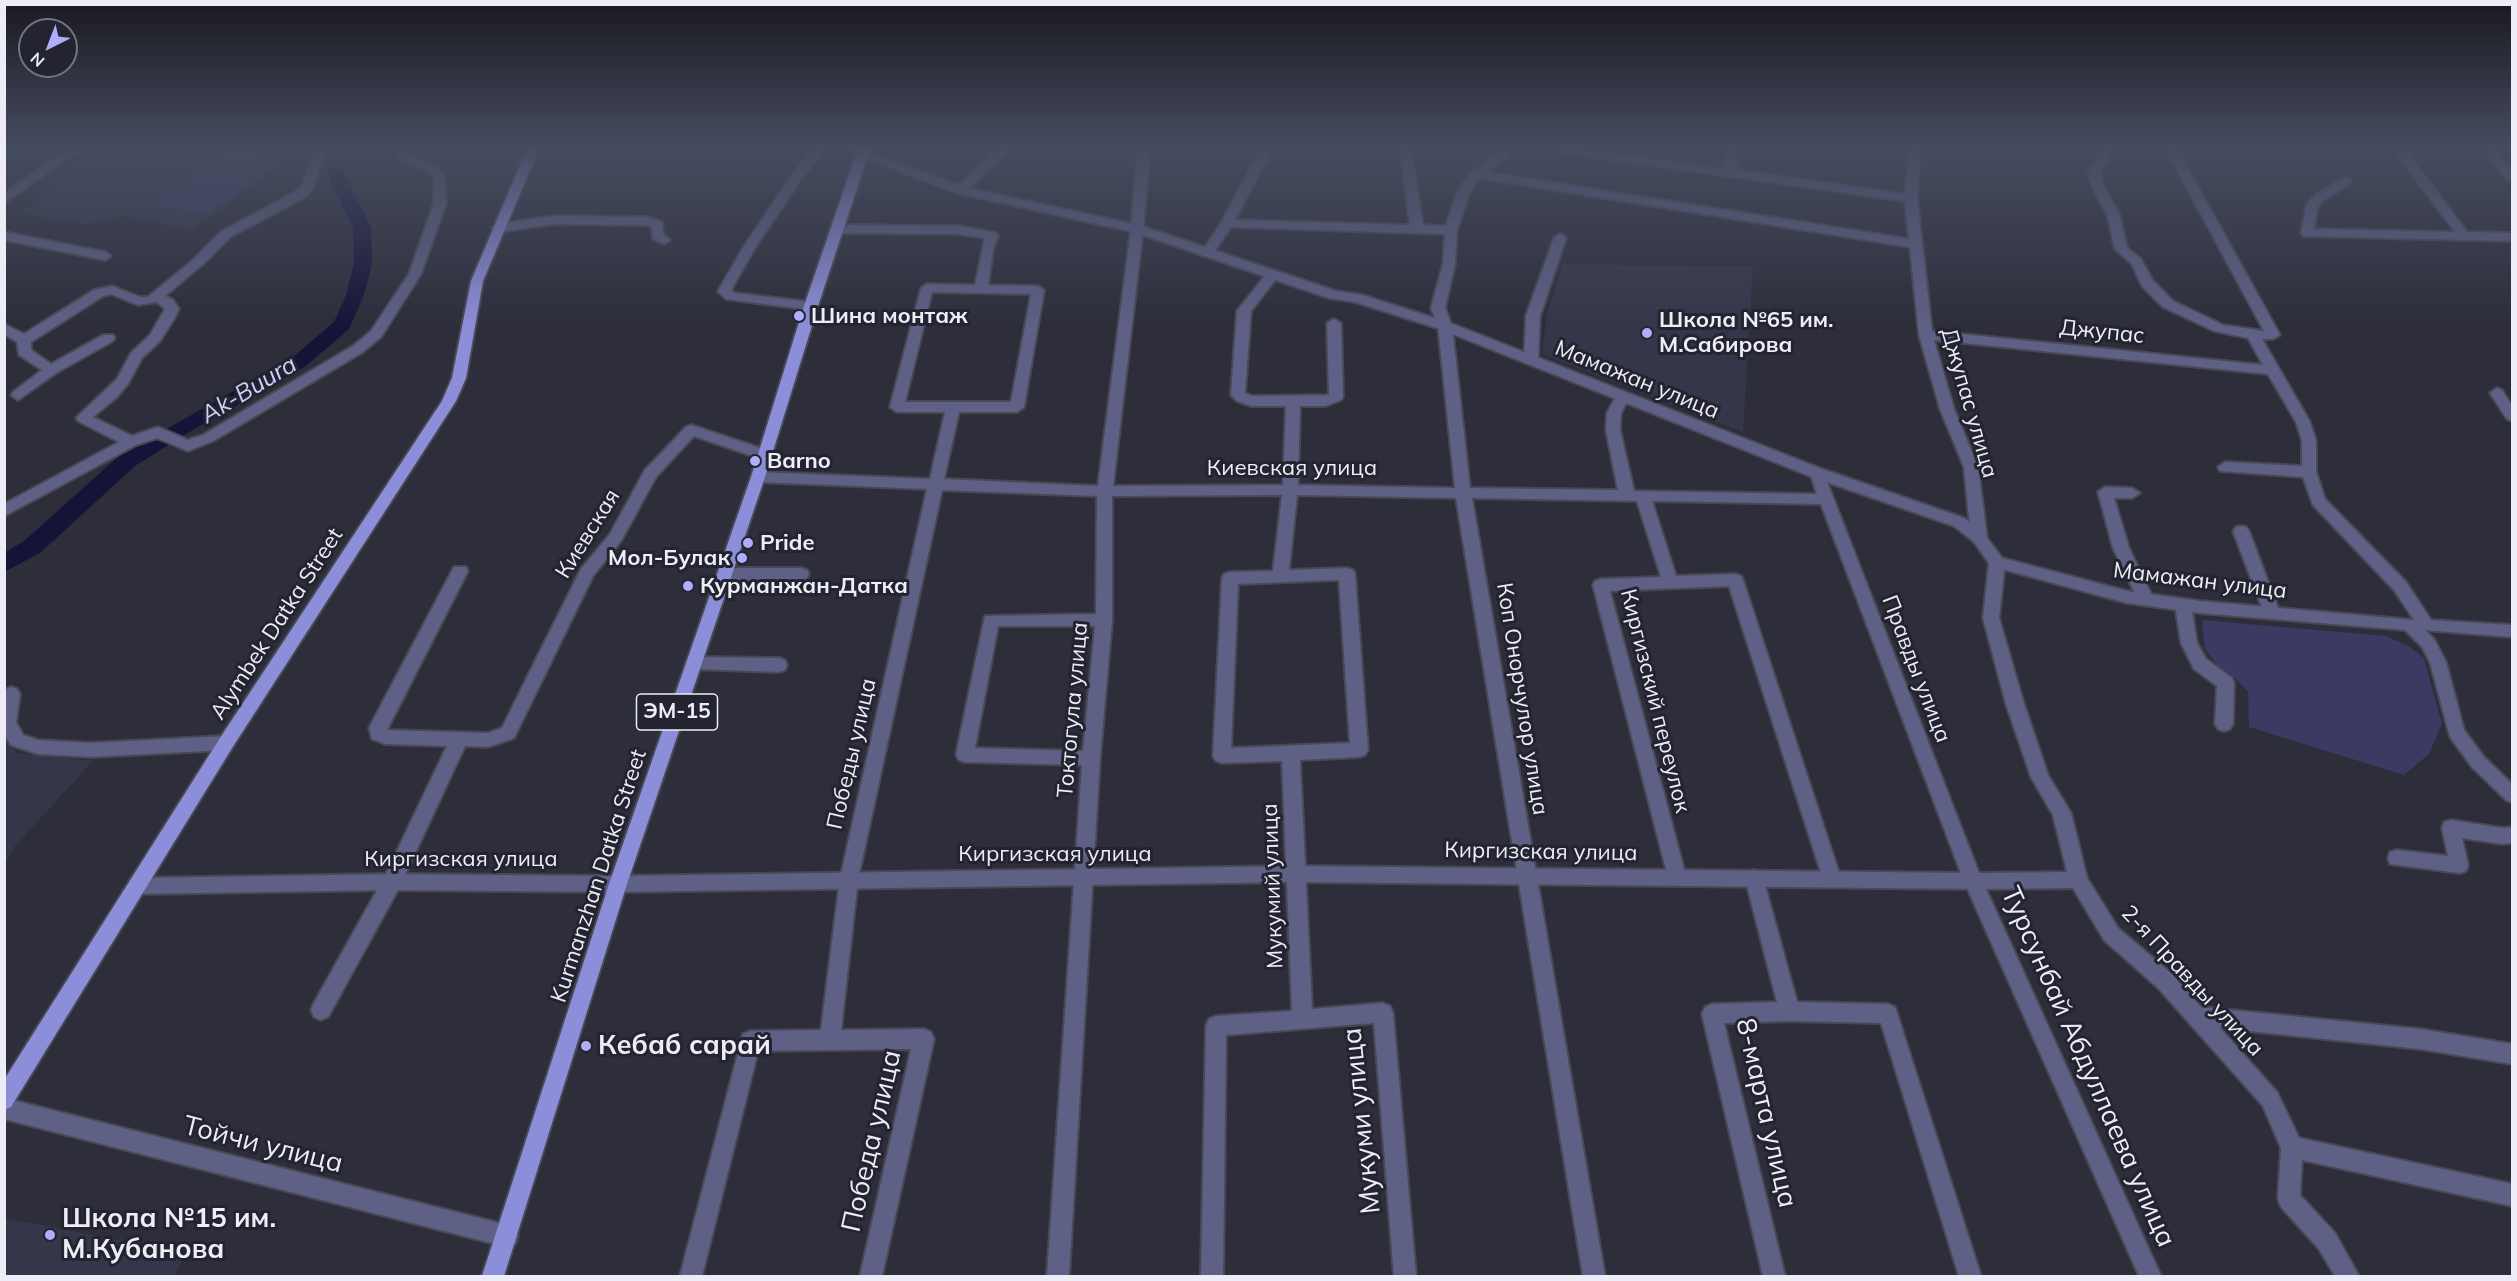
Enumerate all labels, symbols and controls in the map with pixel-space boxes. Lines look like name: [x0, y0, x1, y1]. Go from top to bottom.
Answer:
north arrow: [18, 18, 78, 78]
text: N: [26, 48, 48, 71]
place label: Шина монтаж: [811, 303, 968, 329]
place label: Школа №65 им. М.Сабирова: [1659, 307, 1833, 358]
marker: Шина монтаж: [792, 309, 806, 323]
street label: Джупас: [2058, 314, 2146, 350]
street label: Джупас улица: [1935, 325, 2003, 481]
marker: Школа №65 им. М.Сабирова: [1640, 326, 1654, 340]
street label: Мамажан улица: [1551, 335, 1723, 425]
water label: Ak-Buura: [196, 350, 302, 430]
place label: Barno: [767, 448, 831, 474]
marker: Barno: [748, 454, 762, 468]
street label: Киевская улица: [1207, 455, 1377, 481]
street label: Киевская: [550, 484, 626, 584]
street label: Alymbek Datka Street: [205, 523, 349, 725]
place label: Pride: [760, 530, 815, 556]
marker: Pride: [741, 536, 755, 550]
place label: Мол-Булак: [608, 545, 730, 571]
marker: Мол-Булак: [735, 551, 749, 565]
street label: Мамажан улица: [2112, 557, 2288, 605]
place label: Курманжан-Датка: [700, 573, 908, 599]
marker: Курманжан-Датка: [681, 579, 695, 593]
street label: Коп Онорчулор улица: [1491, 581, 1553, 817]
street label: Киргизский переулок: [1614, 587, 1696, 815]
street label: Правды улица: [1876, 592, 1956, 746]
street label: Токтогула улица: [1052, 621, 1094, 799]
street label: Победы улица: [822, 676, 882, 832]
road number: ЭМ-15: [636, 694, 718, 730]
street label: Kurmanzhan Datka Street: [546, 746, 652, 1006]
street label: Мукумий улица: [1257, 803, 1289, 969]
street label: Киргизская улица: [1444, 837, 1638, 867]
street label: Киргизская улица: [958, 841, 1152, 867]
street label: Киргизская улица: [364, 846, 558, 872]
street label: Турсунбай Абдуллаева улица: [1994, 882, 2182, 1252]
street label: 2-я Правды улица: [2115, 900, 2269, 1062]
street label: 8-марта улица: [1728, 1015, 1804, 1211]
street label: Мукуми улица: [1336, 1026, 1388, 1216]
place label: Кебаб сарай: [598, 1030, 771, 1062]
marker: Кебаб сарай: [579, 1039, 593, 1053]
street label: Победа улица: [835, 1047, 909, 1235]
street label: Тойчи улица: [180, 1110, 346, 1180]
place label: Школа №15 им. М.Кубанова: [62, 1203, 276, 1266]
marker: Школа №15 им. М.Кубанова: [43, 1228, 57, 1242]

